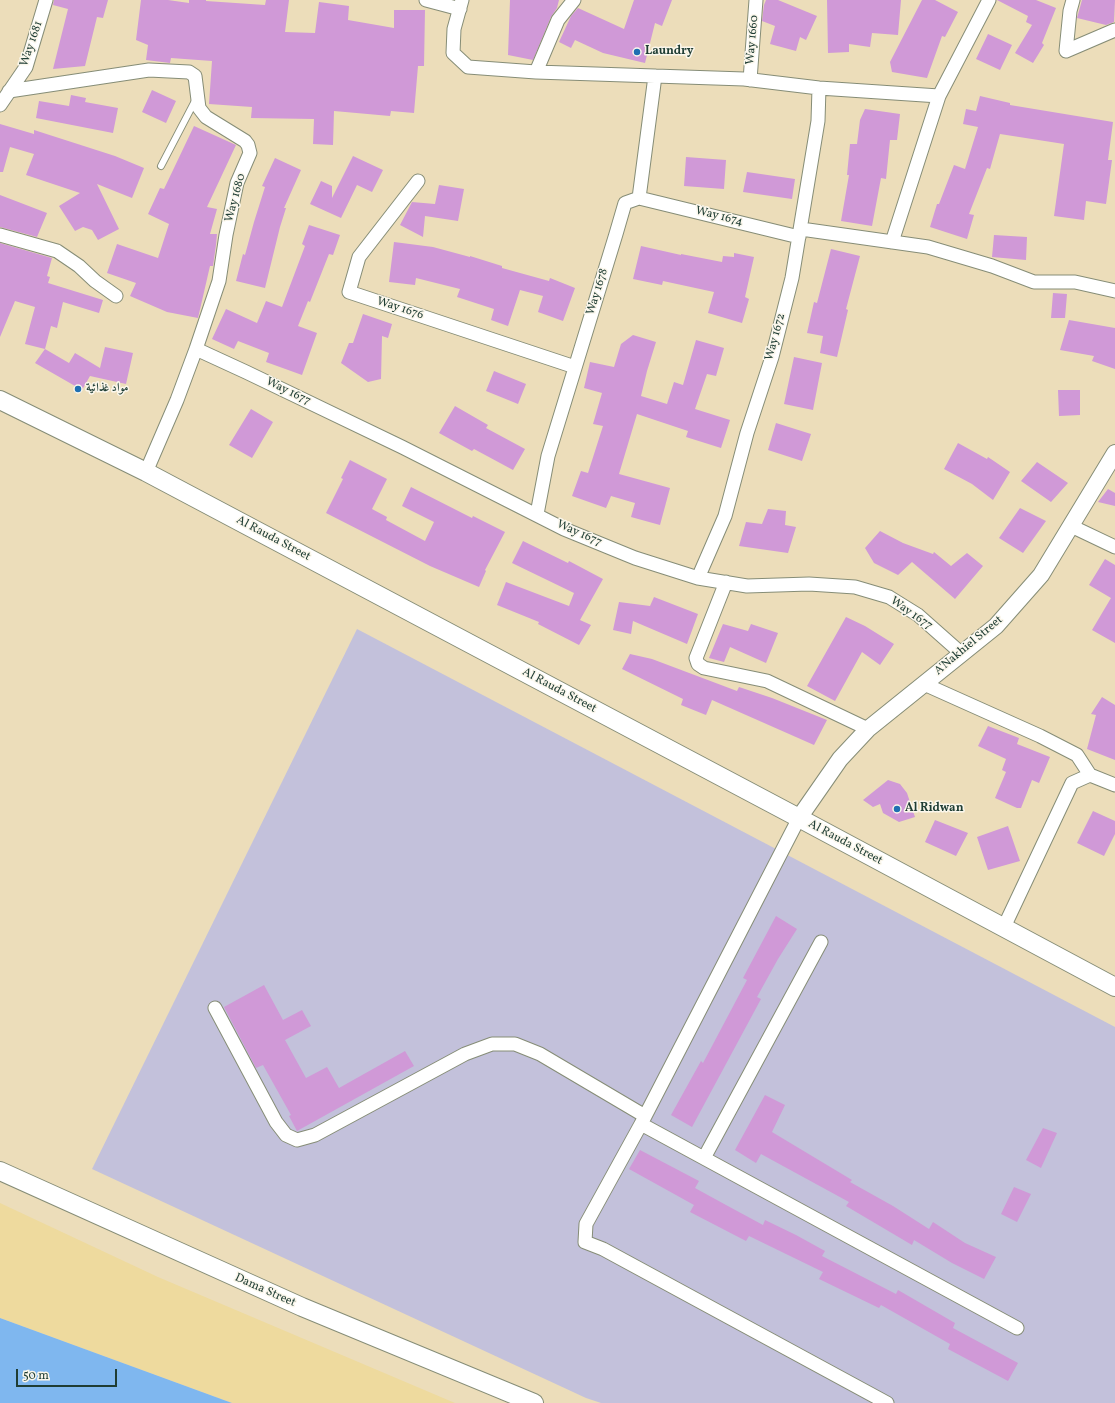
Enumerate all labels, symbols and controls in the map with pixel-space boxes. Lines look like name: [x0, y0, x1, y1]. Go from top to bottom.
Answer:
street label: Way 1660: [744, 15, 762, 65]
street label: Way 1681: [18, 19, 46, 69]
place label: Laundry: [645, 45, 693, 59]
marker: Laundry: [632, 47, 642, 57]
street label: Way 1680: [223, 172, 249, 224]
street label: Way 1674: [694, 204, 744, 230]
street label: Way 1678: [584, 267, 612, 317]
street label: Way 1676: [375, 295, 425, 323]
street label: Way 1672: [763, 312, 789, 362]
street label: Way 1677: [263, 375, 313, 409]
place label: مواد غذائية: [86, 382, 128, 396]
marker: مواد غذائية: [73, 384, 83, 394]
street label: Al Rauda Street: [233, 513, 313, 565]
street label: Way 1677: [554, 518, 604, 550]
street label: Way 1677: [887, 594, 935, 634]
street label: A'Nakhiel Street: [932, 613, 1006, 679]
street label: Al Rauda Street: [519, 665, 599, 717]
place label: Al Ridwan: [905, 802, 964, 816]
marker: Al Ridwan: [892, 804, 902, 814]
street label: Al Rauda Street: [805, 817, 885, 869]
street label: Dama Street: [232, 1271, 298, 1311]
scale bar: [18, 1361, 119, 1387]
text: 50 m: [23, 1368, 49, 1384]

